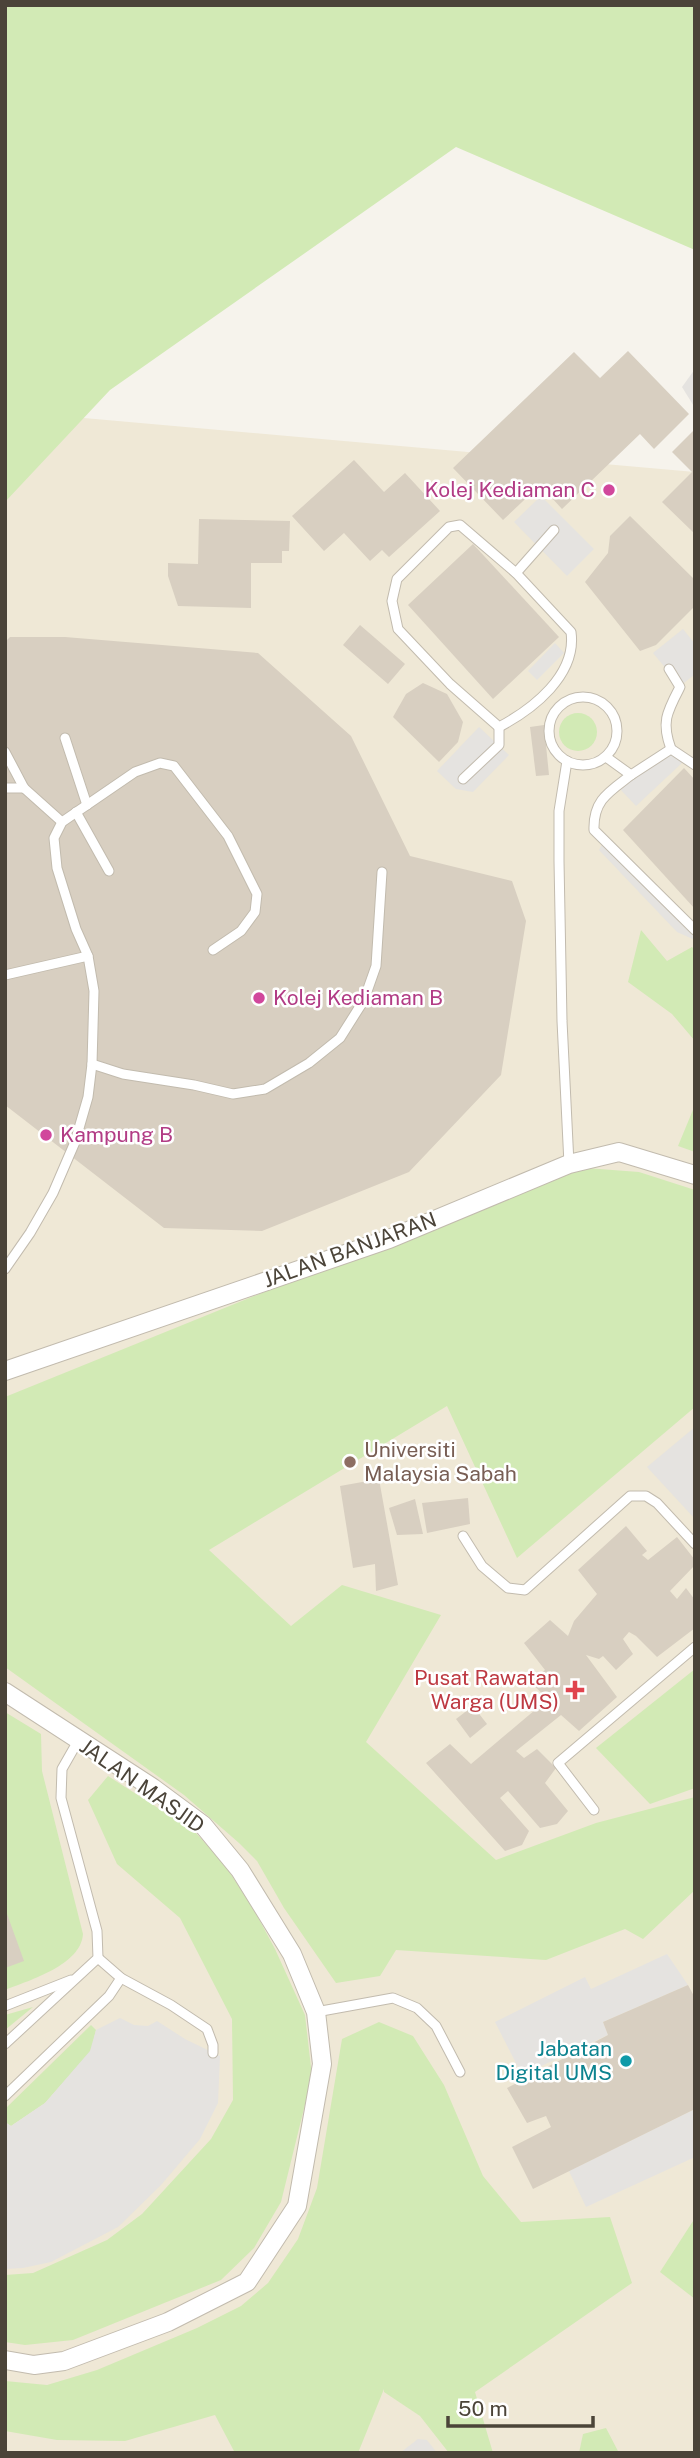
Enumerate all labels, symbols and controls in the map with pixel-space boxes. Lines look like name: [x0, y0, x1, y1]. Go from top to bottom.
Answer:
place label: Kolej Kediaman C: [425, 477, 595, 502]
marker: Kolej Kediaman C: [601, 482, 617, 498]
place label: Kolej Kediaman B: [273, 985, 443, 1010]
marker: Kolej Kediaman B: [251, 990, 267, 1006]
place label: Kampung B: [60, 1122, 173, 1147]
marker: Kampung B: [38, 1127, 54, 1143]
street label: JALAN BANJARAN: [260, 1207, 440, 1293]
place label: Universiti Malaysia Sabah: [364, 1437, 517, 1486]
marker: Universiti Malaysia Sabah: [342, 1454, 358, 1470]
place label: Pusat Rawatan Warga (UMS): [414, 1665, 559, 1714]
marker: Pusat Rawatan Warga (UMS): [565, 1680, 585, 1700]
street label: JALAN MASJID: [75, 1733, 209, 1838]
place label: Jabatan Digital UMS: [495, 2036, 612, 2085]
marker: Jabatan Digital UMS: [618, 2053, 634, 2069]
scale bar: [448, 2384, 593, 2428]
text: 50 m: [458, 2396, 508, 2421]

